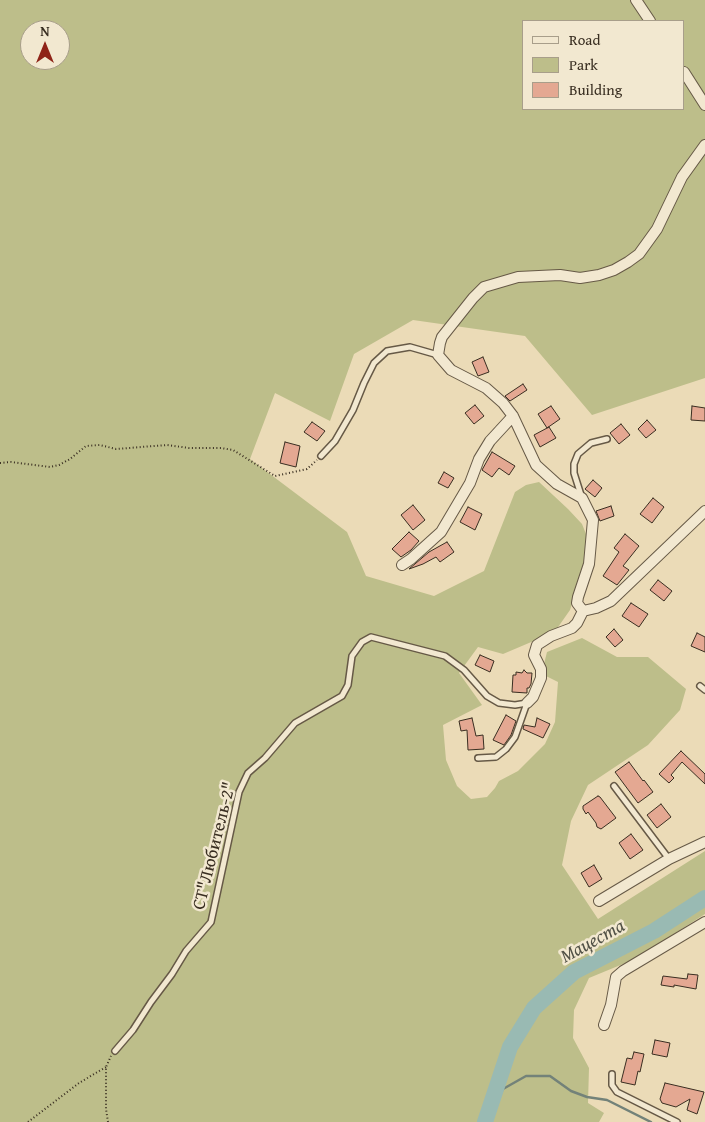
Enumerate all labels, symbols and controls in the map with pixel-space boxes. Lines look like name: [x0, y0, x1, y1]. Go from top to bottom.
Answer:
north arrow: [20, 20, 70, 70]
legend: [522, 20, 685, 110]
text: N: [40, 21, 50, 41]
text: Road: [569, 29, 600, 50]
text: Park: [569, 54, 598, 75]
text: Building: [569, 79, 622, 100]
street label: СТ"Любитель-2": [189, 780, 241, 912]
water label: Мацеста: [557, 915, 629, 969]

